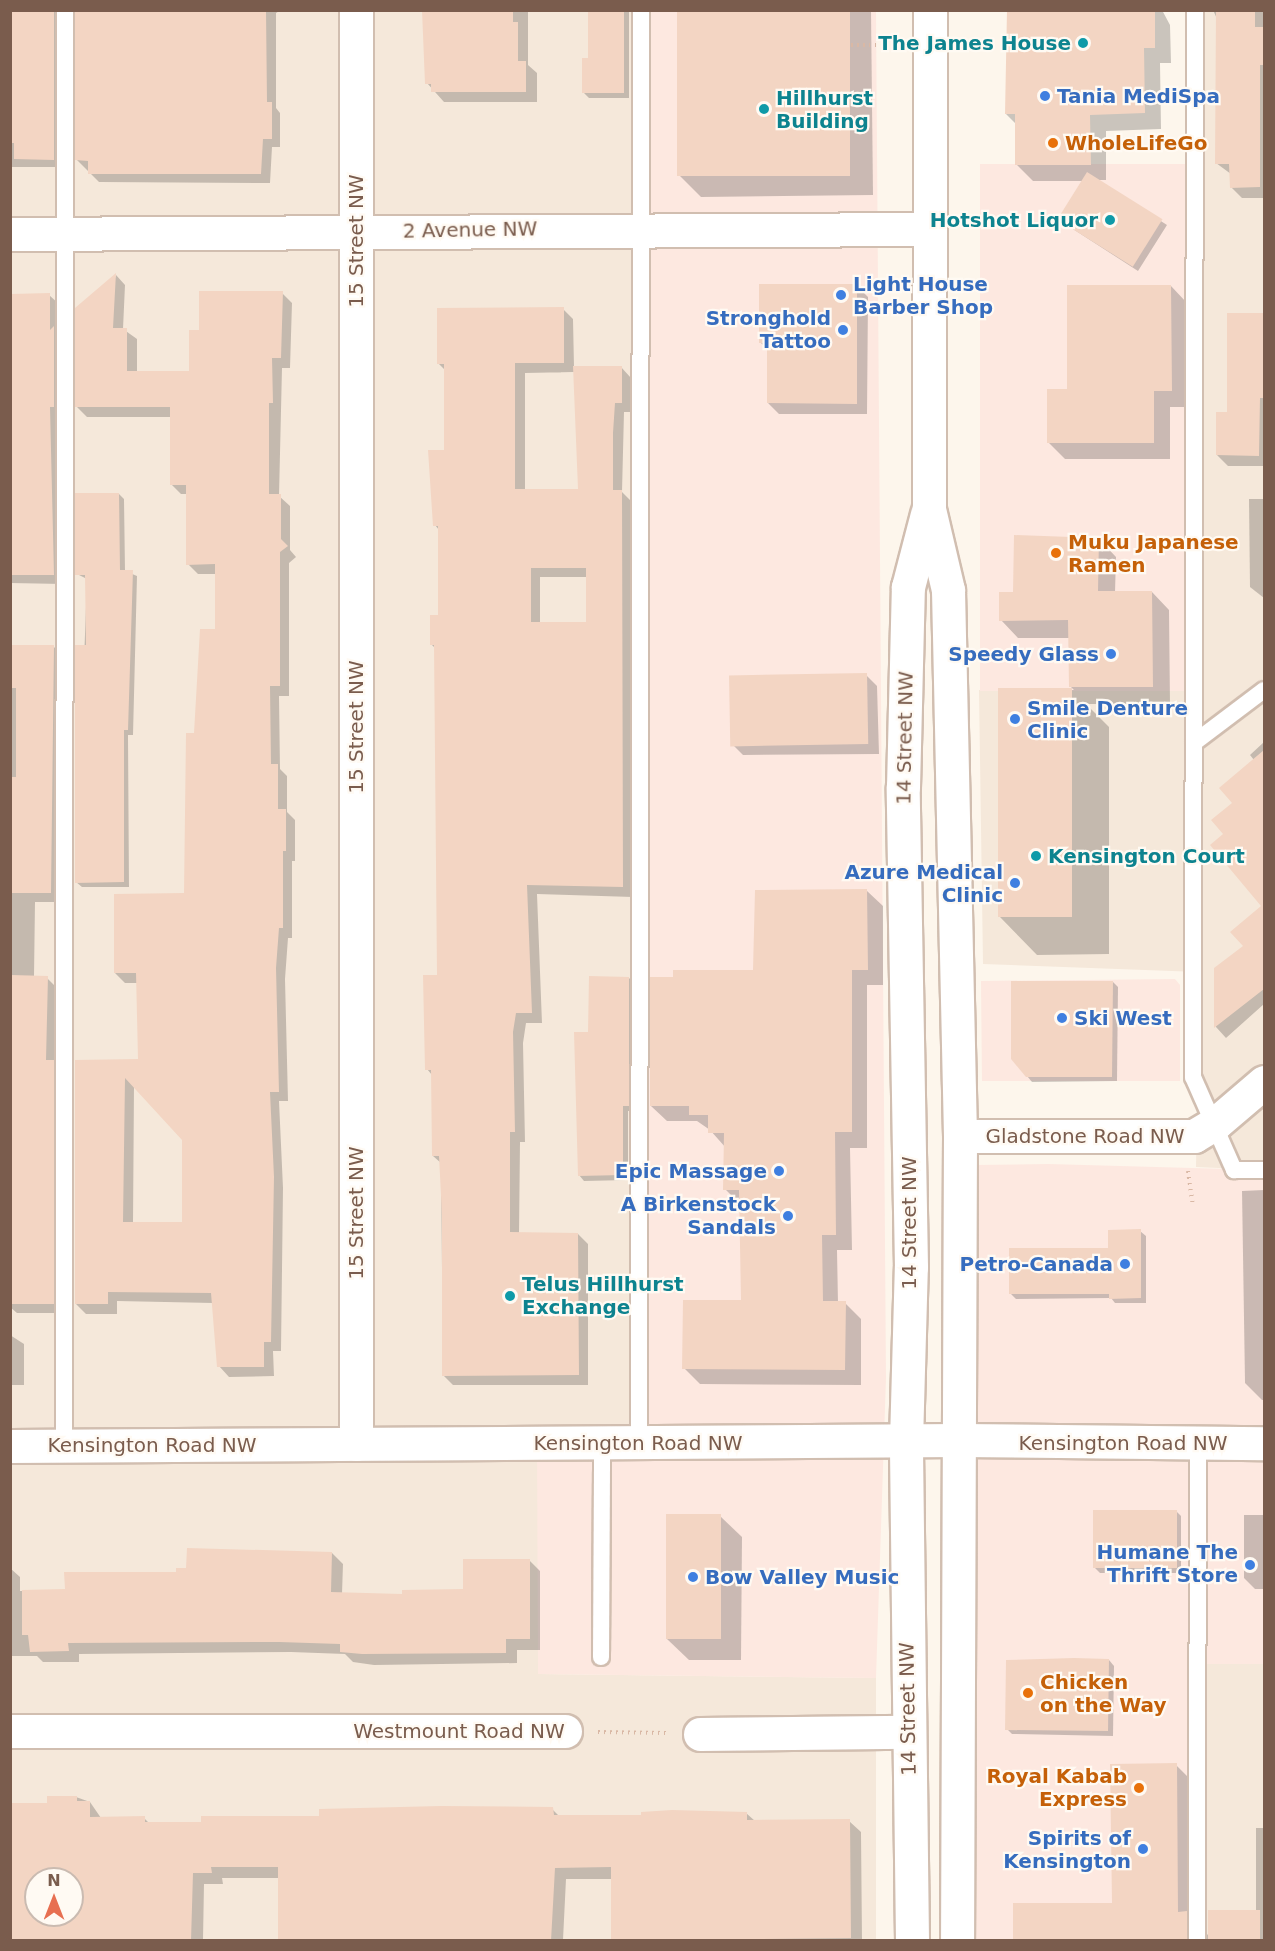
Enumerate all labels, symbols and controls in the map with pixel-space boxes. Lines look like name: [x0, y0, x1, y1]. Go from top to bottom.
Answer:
place label: The James House: [878, 31, 1071, 55]
marker: The James House: [1076, 36, 1090, 50]
place label: Tania MediSpa: [1057, 84, 1220, 108]
place label: Hillhurst Building: [776, 86, 873, 133]
marker: Tania MediSpa: [1038, 89, 1052, 103]
marker: Hillhurst Building: [757, 102, 771, 116]
place label: WholeLifeGo: [1065, 131, 1207, 155]
marker: WholeLifeGo: [1046, 136, 1060, 150]
street label: 15 Street NW: [344, 174, 368, 308]
place label: Hotshot Liquor: [930, 208, 1098, 232]
marker: Hotshot Liquor: [1103, 213, 1117, 227]
street label: 2 Avenue NW: [403, 217, 537, 243]
place label: Light House Barber Shop: [853, 272, 993, 319]
marker: Light House Barber Shop: [834, 288, 848, 302]
place label: Stronghold Tattoo: [706, 306, 831, 353]
marker: Stronghold Tattoo: [836, 323, 850, 337]
place label: Muku Japanese Ramen: [1068, 530, 1239, 577]
marker: Muku Japanese Ramen: [1049, 546, 1063, 560]
place label: Speedy Glass: [948, 642, 1099, 666]
marker: Speedy Glass: [1104, 647, 1118, 661]
street label: 15 Street NW: [344, 660, 368, 794]
street label: 14 Street NW: [892, 671, 918, 805]
place label: Smile Denture Clinic: [1027, 696, 1188, 743]
marker: Smile Denture Clinic: [1008, 712, 1022, 726]
place label: Kensington Court: [1048, 844, 1245, 868]
marker: Kensington Court: [1029, 849, 1043, 863]
place label: Azure Medical Clinic: [844, 860, 1003, 907]
marker: Azure Medical Clinic: [1008, 876, 1022, 890]
place label: Ski West: [1074, 1006, 1172, 1030]
marker: Ski West: [1055, 1011, 1069, 1025]
street label: Gladstone Road NW: [985, 1124, 1185, 1148]
street label: 15 Street NW: [344, 1146, 368, 1280]
street label: 14 Street NW: [897, 1156, 921, 1290]
place label: Epic Massage: [615, 1159, 767, 1183]
marker: Epic Massage: [772, 1164, 786, 1178]
place label: A Birkenstock Sandals: [621, 1192, 776, 1239]
marker: A Birkenstock Sandals: [781, 1209, 795, 1223]
place label: Petro-Canada: [960, 1252, 1113, 1276]
marker: Petro-Canada: [1118, 1257, 1132, 1271]
place label: Telus Hillhurst Exchange: [522, 1272, 684, 1319]
marker: Telus Hillhurst Exchange: [503, 1289, 517, 1303]
street label: Kensington Road NW: [534, 1431, 742, 1455]
street label: Kensington Road NW: [1019, 1431, 1227, 1455]
street label: Kensington Road NW: [48, 1433, 256, 1457]
place label: Humane The Thrift Store: [1096, 1541, 1238, 1588]
marker: Humane The Thrift Store: [1243, 1558, 1257, 1572]
place label: Bow Valley Music: [705, 1565, 899, 1589]
marker: Bow Valley Music: [686, 1570, 700, 1584]
street label: 14 Street NW: [895, 1642, 921, 1776]
place label: Chicken on the Way: [1040, 1670, 1167, 1717]
marker: Chicken on the Way: [1021, 1686, 1035, 1700]
street label: Westmount Road NW: [353, 1719, 565, 1743]
place label: Royal Kabab Express: [986, 1764, 1127, 1811]
marker: Royal Kabab Express: [1132, 1781, 1146, 1795]
place label: Spirits of Kensington: [1003, 1826, 1131, 1873]
marker: Spirits of Kensington: [1136, 1842, 1150, 1856]
north arrow: [24, 1867, 84, 1927]
text: N: [47, 1871, 61, 1890]

